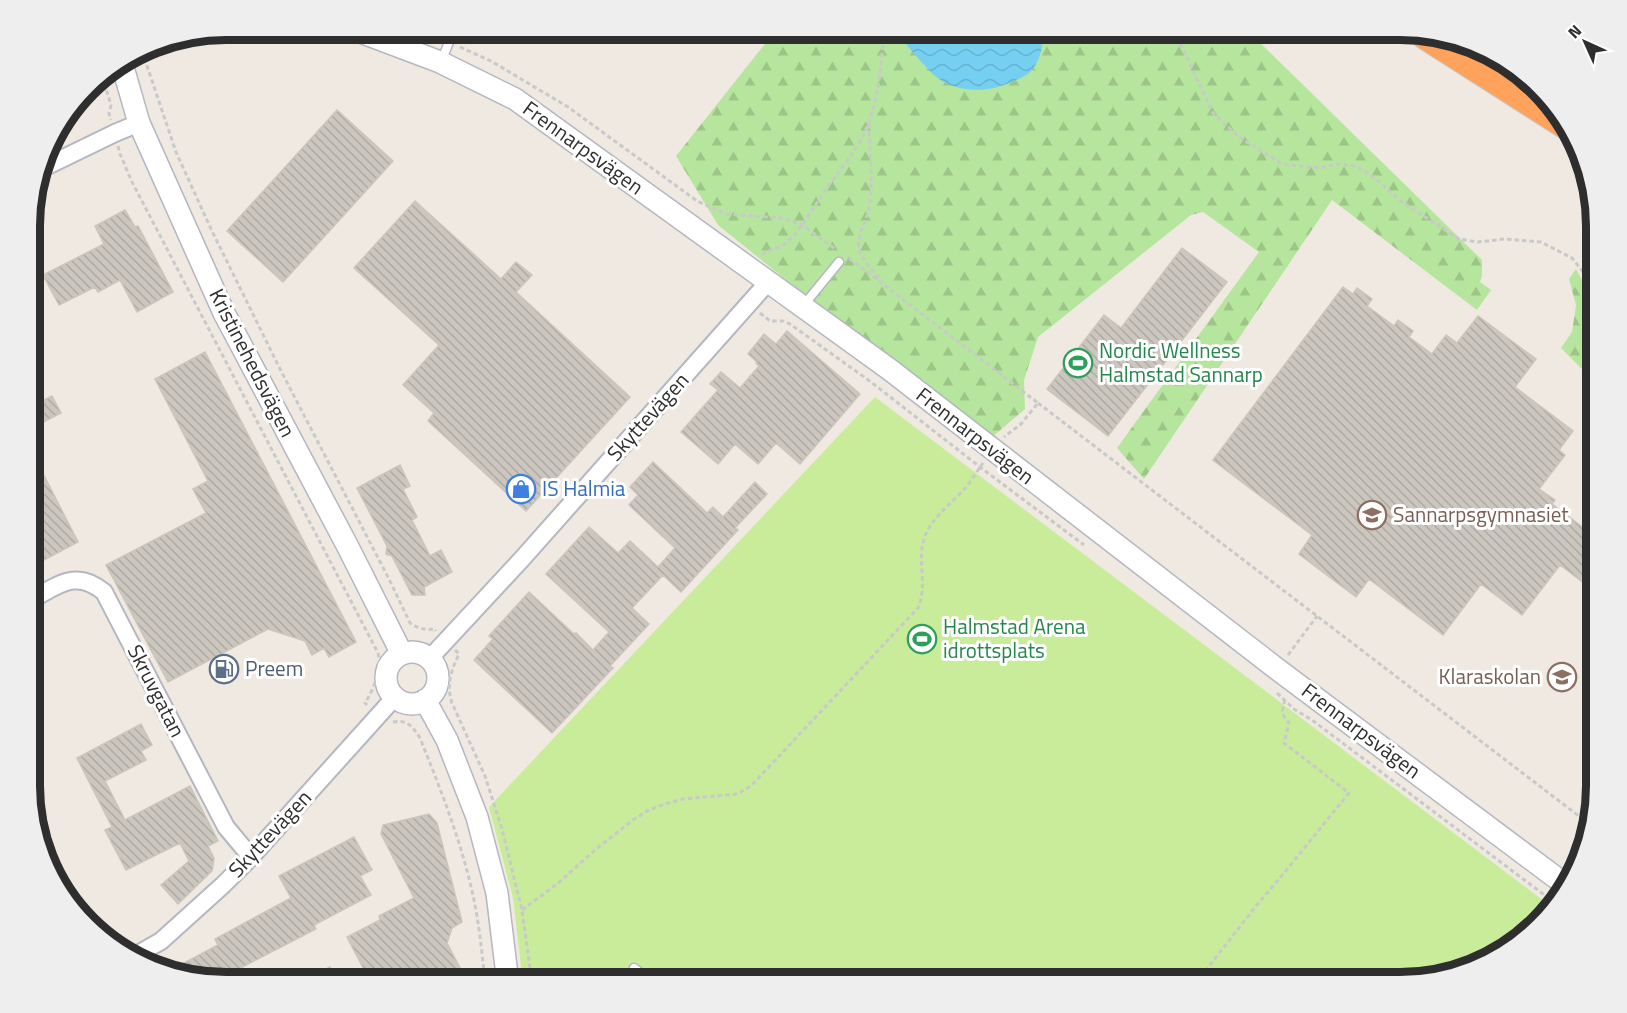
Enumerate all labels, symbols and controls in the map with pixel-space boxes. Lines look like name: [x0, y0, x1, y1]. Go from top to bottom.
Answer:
north arrow: [1555, 12, 1615, 72]
text: N: [1562, 19, 1587, 44]
street label: Frennarpsvägen: [517, 92, 651, 202]
street label: Kristinehedsvägen: [202, 283, 304, 442]
place label: Nordic Wellness Halmstad Sannarp: [1099, 334, 1263, 390]
sports icon: Nordic Wellness Halmstad Sannarp: [1062, 347, 1094, 379]
street label: Skyttevägen: [599, 365, 696, 468]
street label: Frennarpsvägen: [910, 379, 1042, 492]
place label: IS Halmia: [542, 472, 626, 504]
shop icon: IS Halmia: [505, 473, 537, 505]
place label: Sannarpsgymnasiet: [1393, 498, 1569, 530]
school or university icon: Sannarpsgymnasiet: [1356, 499, 1388, 531]
place label: Halmstad Arena idrottsplats: [943, 610, 1086, 666]
sports icon: Halmstad Arena idrottsplats: [906, 623, 938, 655]
street label: Skruvgatan: [120, 639, 194, 742]
place label: Preem: [245, 652, 303, 684]
fuel station icon: Preem: [208, 653, 240, 685]
place label: Klaraskolan: [1439, 660, 1541, 692]
school or university icon: Klaraskolan: [1546, 661, 1578, 693]
street label: Frennarpsvägen: [1295, 675, 1428, 786]
street label: Skyttevägen: [220, 782, 318, 884]

